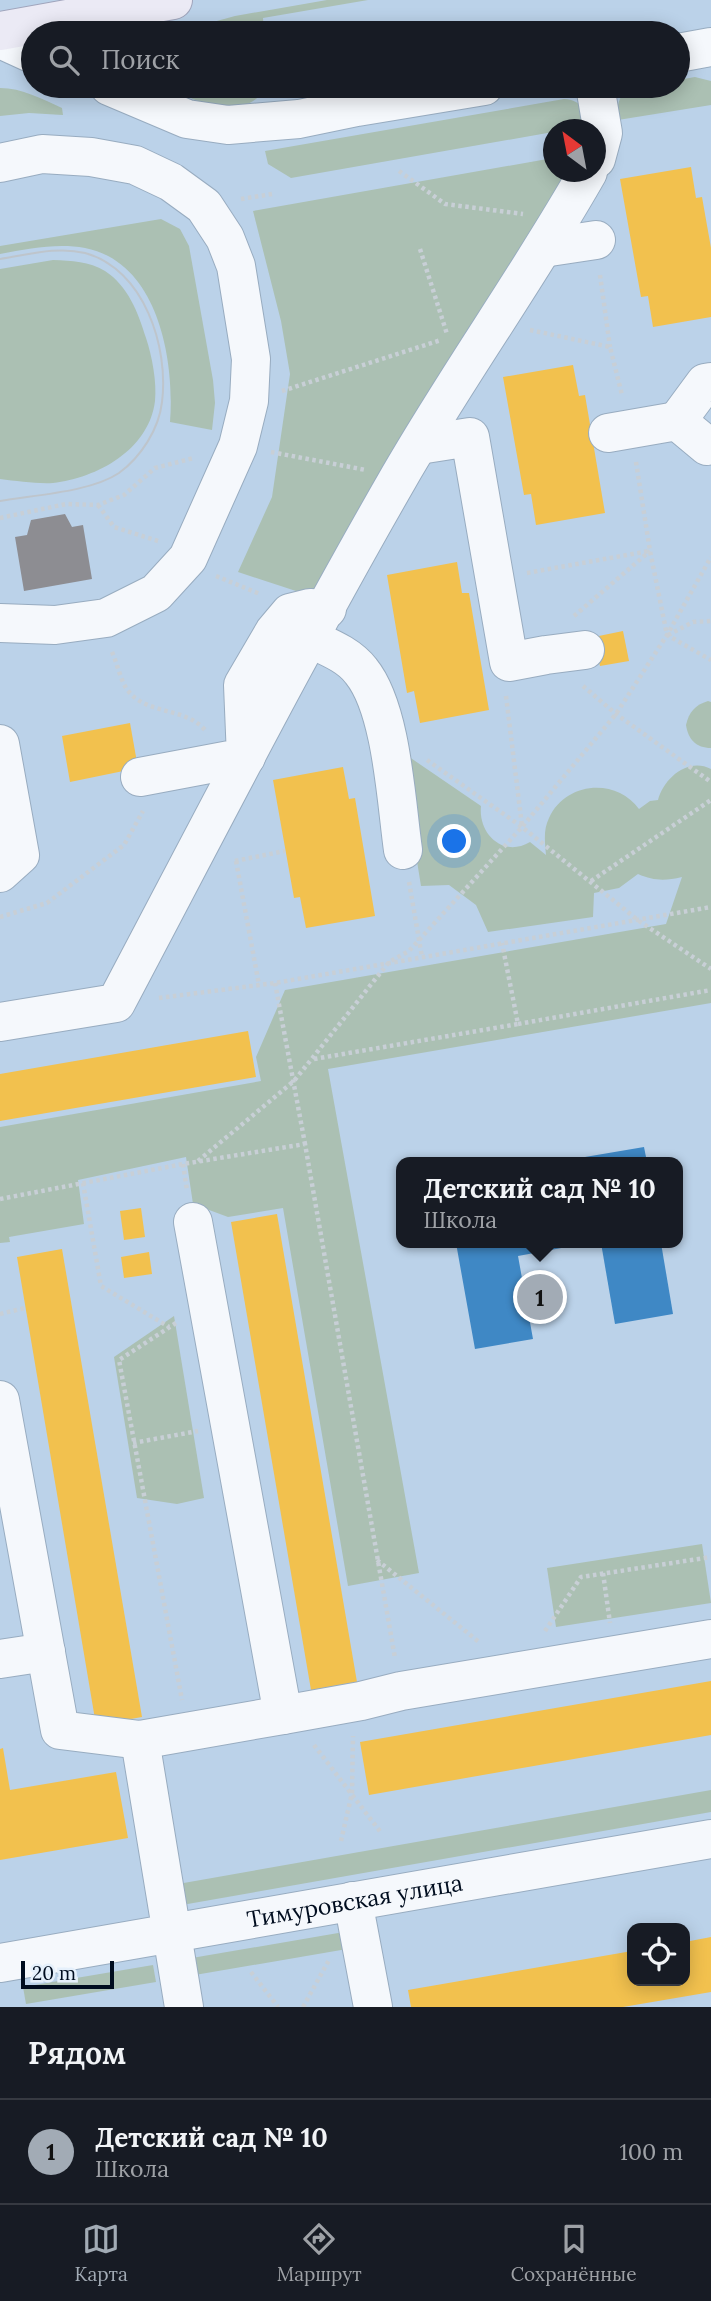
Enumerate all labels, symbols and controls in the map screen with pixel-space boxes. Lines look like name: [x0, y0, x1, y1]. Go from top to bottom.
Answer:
search box: [21, 21, 690, 98]
icon: search: [45, 41, 83, 79]
text: Поиск: [101, 43, 180, 76]
north arrow: [543, 119, 606, 182]
your location: [437, 824, 471, 858]
popup: [396, 1157, 683, 1248]
text: Детский сад № 10: [423, 1172, 656, 1205]
text: Школа: [423, 1205, 497, 1234]
pin: 1: [517, 1271, 563, 1323]
street label: Тимуровская улица: [245, 1868, 465, 1934]
map controls: [627, 1923, 690, 1986]
button: locate: [627, 1923, 690, 1986]
scale bar: [21, 1958, 114, 1990]
text: 20 m: [32, 1961, 76, 1985]
text: Рядом: [28, 2034, 126, 2072]
text: Детский сад № 10: [95, 2121, 328, 2154]
text: 1: [46, 2137, 56, 2166]
text: 100 m: [619, 2137, 683, 2166]
text: Школа: [95, 2154, 169, 2183]
tab: Карта: [74, 2220, 128, 2286]
tab: Маршрут: [277, 2220, 362, 2286]
tab: Сохранённые: [511, 2220, 636, 2286]

